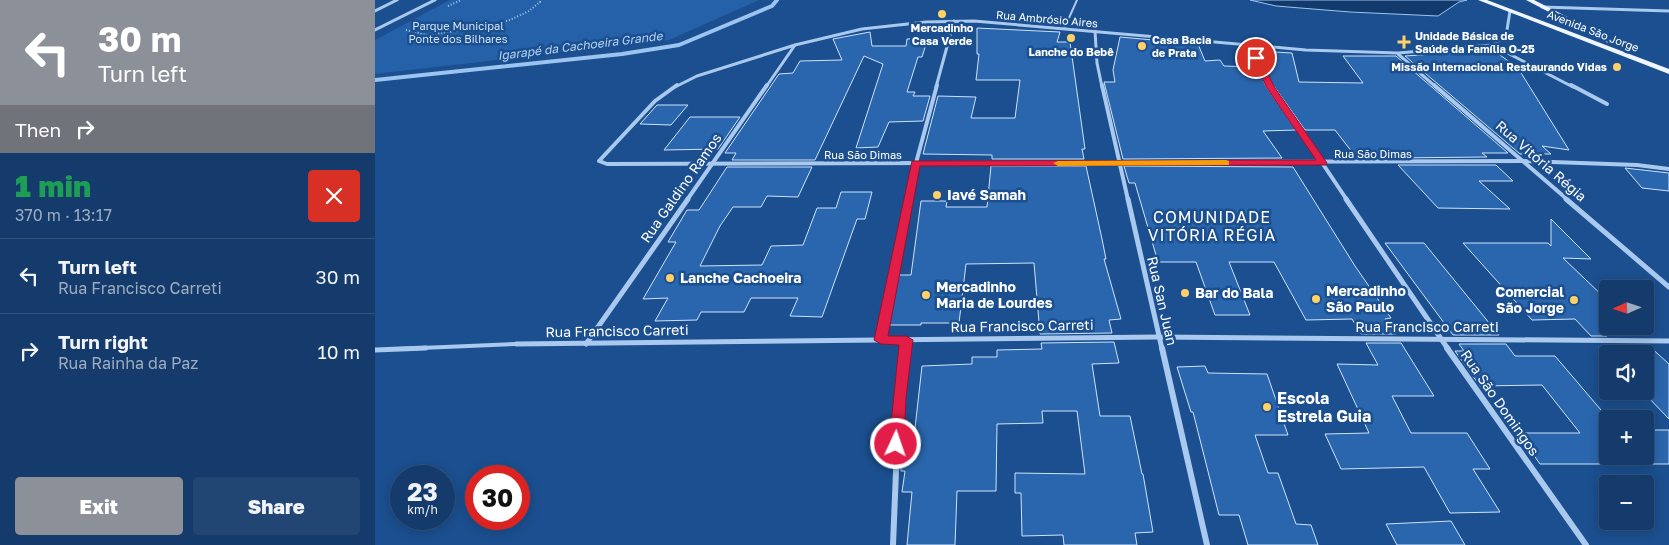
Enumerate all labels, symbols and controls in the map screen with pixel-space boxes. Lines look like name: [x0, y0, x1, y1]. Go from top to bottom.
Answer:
street label: Avenida São Jorge: [1546, 7, 1641, 54]
marker: Mercadinho Casa Verde: [936, 8, 948, 20]
street label: Rua Ambrósio Aires: [995, 8, 1099, 29]
text: 30 m: [98, 18, 181, 60]
park label: Parque Municipal Ponte dos Bilhares: [408, 19, 508, 45]
icon: left: [15, 20, 80, 85]
place label: Mercadinho Casa Verde: [911, 21, 974, 47]
water label: Igarapé da Cachoeira Grande: [497, 28, 664, 63]
place label: Unidade Básica de Saúde da Família O-25: [1415, 29, 1535, 55]
marker: Lanche do Bebê: [1065, 32, 1077, 44]
place label: Casa Bacia de Prata: [1152, 33, 1211, 59]
marker: Unidade Básica de Saúde da Família O-25: [1397, 35, 1411, 49]
pin: [1235, 37, 1277, 79]
marker: Casa Bacia de Prata: [1136, 40, 1148, 52]
icon: arrive: [1242, 44, 1270, 72]
place label: Lanche do Bebê: [1028, 45, 1114, 58]
text: Turn left: [98, 60, 187, 87]
place label: Missão Internacional Restaurando Vidas: [1391, 60, 1607, 73]
marker: Missão Internacional Restaurando Vidas: [1611, 61, 1623, 73]
icon: right: [71, 115, 99, 143]
street label: Rua Vitória Régia: [1492, 117, 1590, 205]
text: Then: [15, 118, 61, 141]
street label: Rua Galdino Ramos: [636, 130, 725, 246]
street label: Rua São Dimas: [1334, 147, 1412, 160]
street label: Rua São Dimas: [824, 148, 902, 161]
text: 1 min: [15, 168, 91, 204]
button: close: [308, 170, 360, 222]
place label: Iavé Samah: [947, 186, 1026, 203]
marker: Iavé Samah: [931, 189, 943, 201]
text: 370 m · 13:17: [15, 205, 112, 225]
district label: COMUNIDADE VITÓRIA RÉGIA: [1148, 207, 1276, 245]
text: Turn left: [58, 255, 137, 278]
street label: Rua San Juan: [1144, 255, 1181, 347]
icon: left: [15, 262, 43, 290]
text: 30 m: [316, 265, 360, 288]
place label: Lanche Cachoeira: [680, 269, 801, 286]
marker: Lanche Cachoeira: [664, 272, 676, 284]
text: Rua Francisco Carreti: [58, 278, 222, 298]
place label: Mercadinho Maria de Lourdes: [936, 278, 1053, 311]
north arrow: [1599, 280, 1654, 335]
map controls: [1599, 280, 1654, 530]
place label: Mercadinho São Paulo: [1326, 282, 1406, 315]
place label: Comercial São Jorge: [1495, 283, 1564, 316]
place label: Bar do Bala: [1195, 284, 1273, 301]
marker: Bar do Bala: [1179, 287, 1191, 299]
marker: Mercadinho Maria de Lourdes: [920, 289, 932, 301]
marker: Mercadinho São Paulo: [1310, 293, 1322, 305]
marker: Comercial São Jorge: [1568, 294, 1580, 306]
street label: Rua Francisco Carreti: [950, 316, 1094, 335]
street label: Rua Francisco Carreti: [1355, 318, 1499, 335]
street label: Rua Francisco Carreti: [545, 321, 689, 340]
text: Turn right: [58, 330, 148, 353]
icon: right: [15, 337, 43, 365]
text: 10 m: [317, 340, 360, 363]
button: sound: [1599, 345, 1654, 400]
street label: Rua São Domingos: [1458, 347, 1543, 459]
text: Rua Rainha da Paz: [58, 353, 198, 373]
place label: Escola Estrela Guia: [1277, 388, 1371, 426]
marker: Escola Estrela Guia: [1261, 401, 1273, 413]
button: +: [1599, 410, 1654, 465]
position arrow: [869, 417, 921, 469]
speed limit sign: 30: [465, 465, 530, 530]
button: −: [1599, 475, 1654, 530]
text: 23: [407, 476, 438, 507]
button: Exit: [15, 477, 183, 535]
button: Share: [193, 477, 360, 535]
text: km/h: [407, 502, 438, 517]

